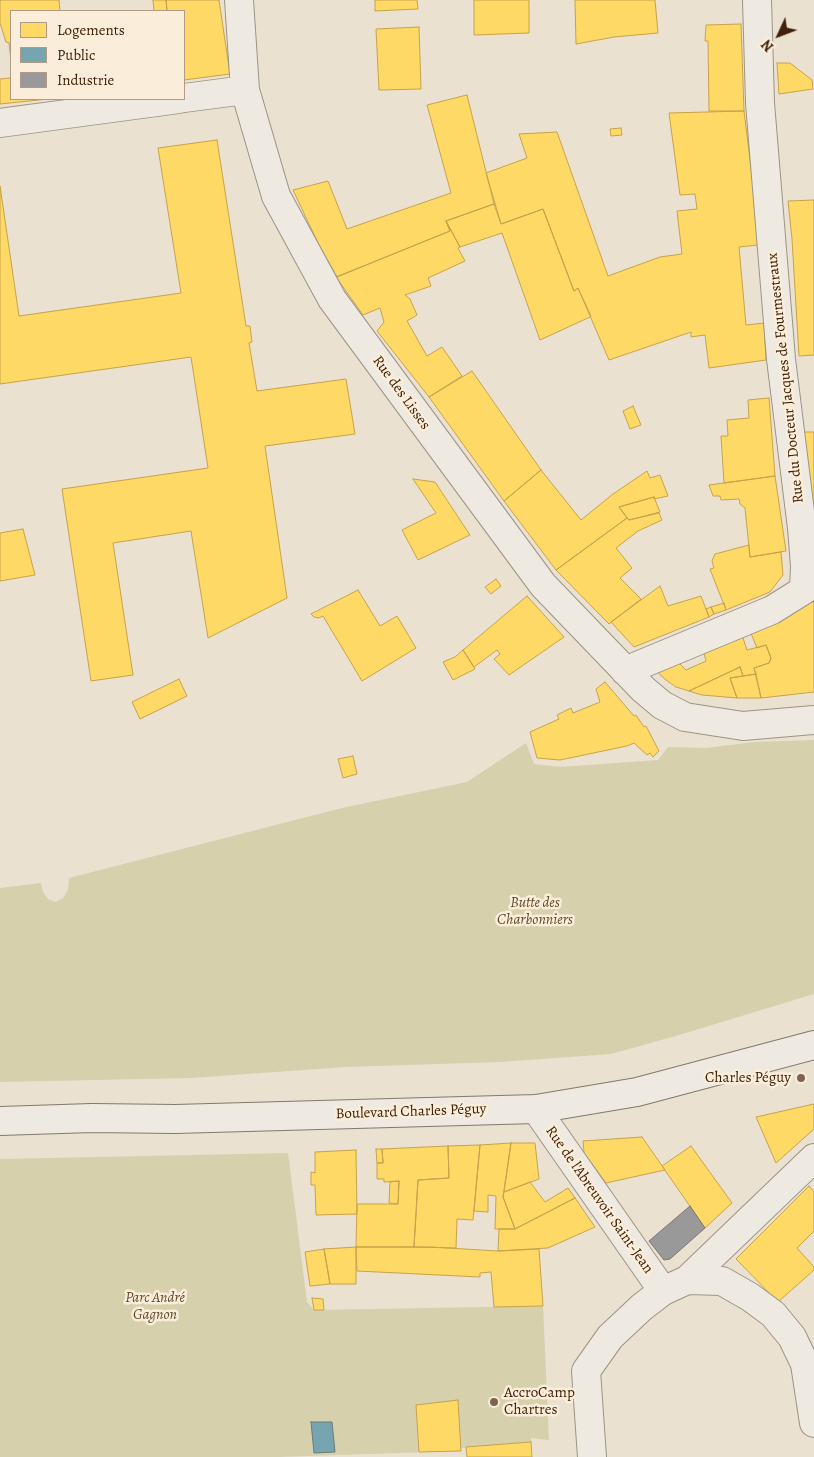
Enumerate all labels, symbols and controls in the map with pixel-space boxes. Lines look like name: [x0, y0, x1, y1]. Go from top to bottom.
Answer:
legend: [10, 10, 185, 100]
north arrow: [754, 10, 804, 60]
text: Logements: [57, 20, 125, 40]
text: N: [757, 35, 778, 56]
text: Public: [57, 45, 95, 65]
text: Industrie: [57, 70, 114, 90]
street label: Rue du Docteur Jacques de Fourmestraux: [764, 252, 808, 504]
street label: Rue des Lisses: [368, 353, 434, 433]
park label: Butte des Charbonniers: [497, 894, 573, 929]
place label: Charles Péguy: [705, 1069, 791, 1087]
marker: Charles Péguy: [795, 1072, 807, 1084]
street label: Boulevard Charles Péguy: [335, 1100, 487, 1124]
street label: Rue de l'Abreuvoir Saint-Jean: [541, 1123, 657, 1277]
park label: Parc André Gagnon: [125, 1289, 185, 1324]
place label: AccroCamp Chartres: [504, 1384, 575, 1419]
marker: AccroCamp Chartres: [488, 1396, 500, 1408]

